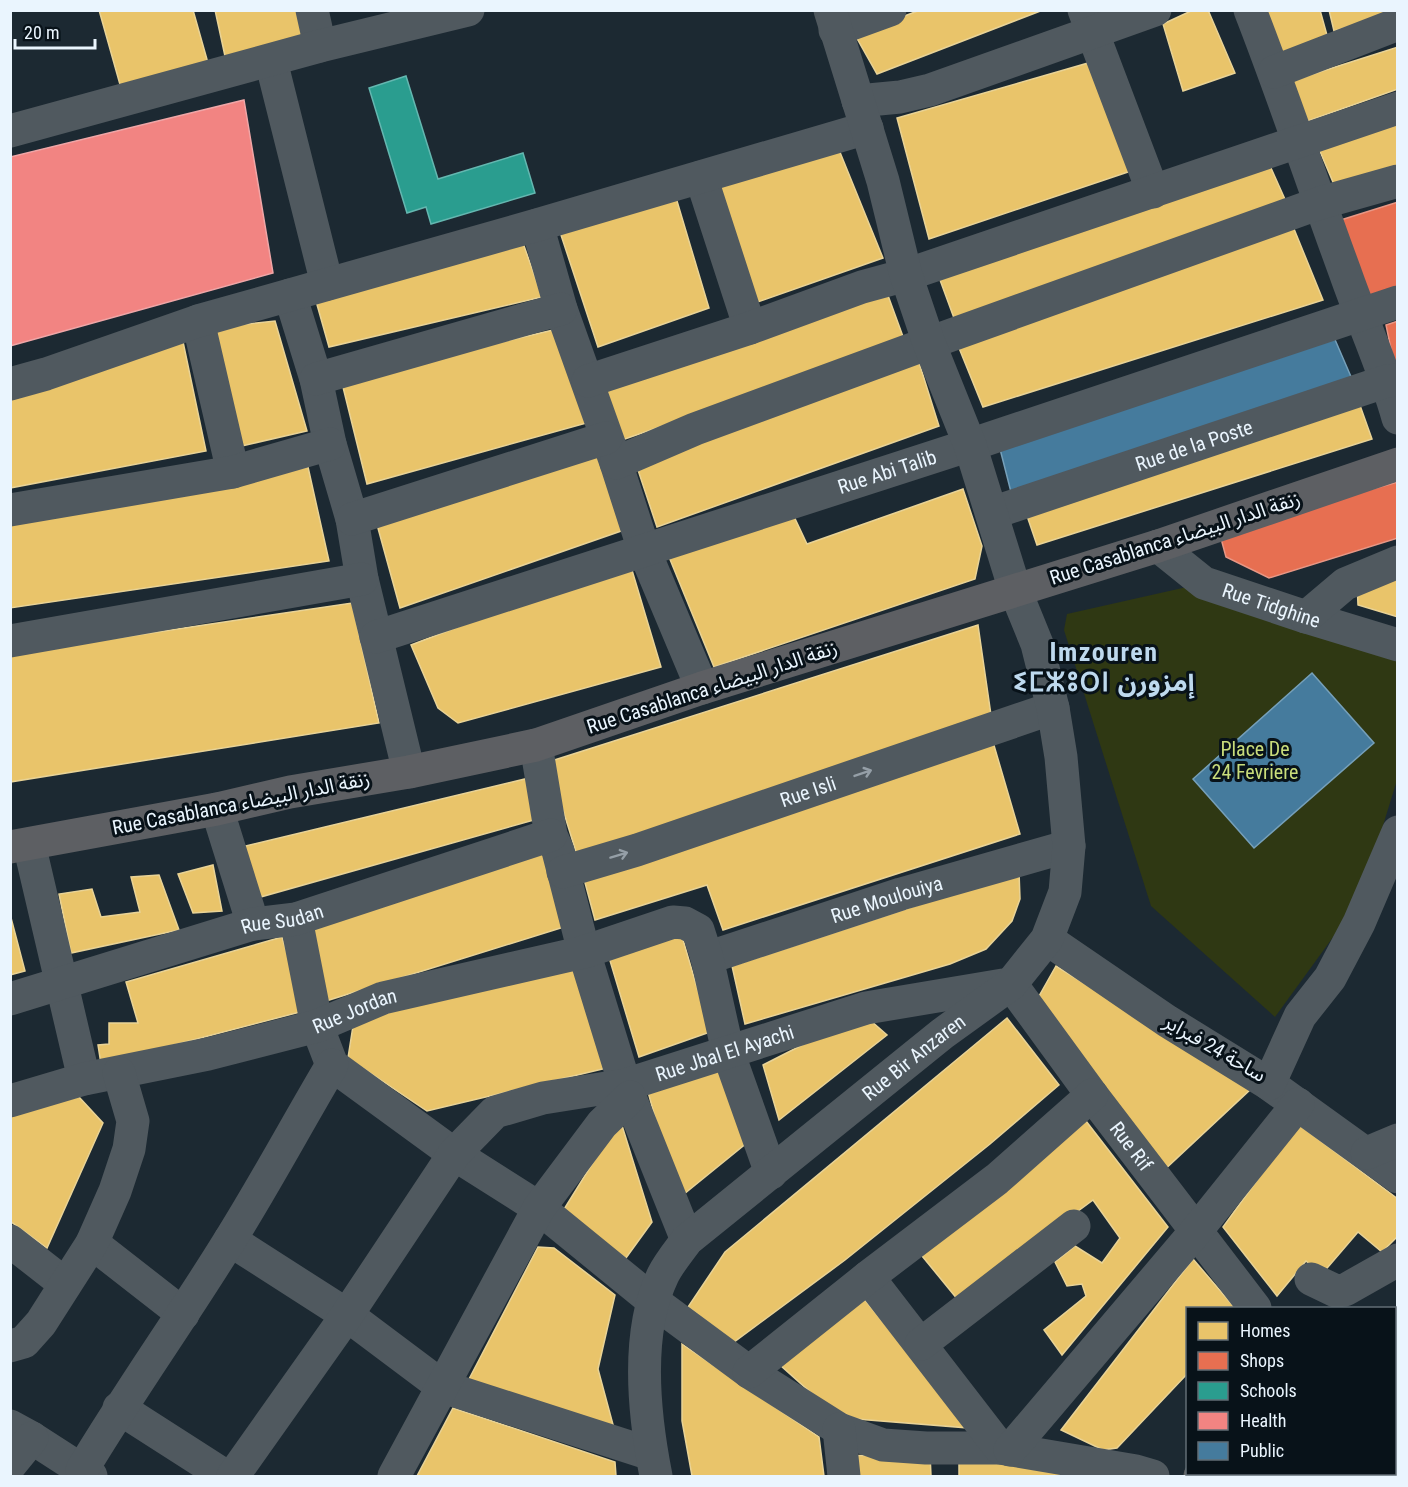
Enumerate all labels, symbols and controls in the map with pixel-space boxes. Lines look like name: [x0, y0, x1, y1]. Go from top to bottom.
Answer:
scale bar: [15, 12, 94, 50]
text: 20 m: [24, 22, 59, 43]
street label: Rue de la Poste: [1132, 415, 1256, 476]
street label: Rue Abi Talib: [835, 445, 939, 499]
street label: Rue Casablanca زنقة الدار البيضاء: [1047, 486, 1303, 590]
street label: Rue Tidghine: [1219, 578, 1323, 633]
street label: Rue Casablanca زنقة الدار البيضاء: [584, 635, 840, 739]
district label: Imzouren ⵉⵎⵣⵓⵔⵏ إمزورن: [1013, 637, 1195, 699]
park label: Place De 24 Fevriere: [1212, 737, 1298, 784]
street label: Rue Casablanca زنقة الدار البيضاء: [110, 766, 372, 840]
one-way arrow: [854, 766, 872, 777]
street label: Rue Isli: [777, 771, 839, 812]
one-way arrow: [609, 849, 628, 860]
street label: Rue Moulouiya: [828, 871, 945, 928]
street label: Rue Sudan: [238, 899, 326, 939]
street label: Rue Jordan: [309, 983, 399, 1039]
street label: Rue Bir Anzaren: [857, 1009, 970, 1106]
street label: ساحة 24 فبراير: [1159, 1009, 1270, 1087]
street label: Rue Jbal El Ayachi: [652, 1020, 797, 1086]
street label: Rue Rif: [1105, 1117, 1158, 1176]
legend: [1186, 1307, 1396, 1475]
text: Homes: [1240, 1320, 1290, 1341]
text: Shops: [1240, 1350, 1284, 1371]
text: Schools: [1240, 1380, 1297, 1401]
text: Health: [1240, 1410, 1286, 1431]
text: Public: [1240, 1440, 1284, 1461]

